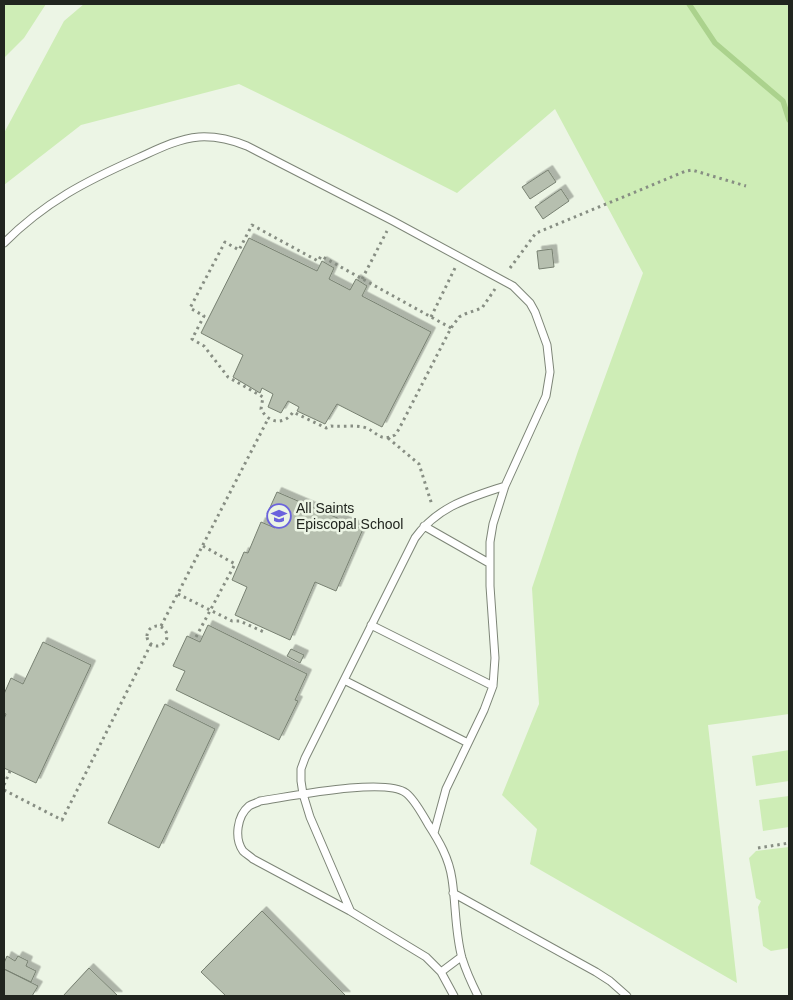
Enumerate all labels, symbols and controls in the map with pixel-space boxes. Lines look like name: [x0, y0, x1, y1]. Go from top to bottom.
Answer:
place label: All Saints Episcopal School: [296, 500, 403, 532]
school or university icon: All Saints Episcopal School: [266, 503, 292, 529]

